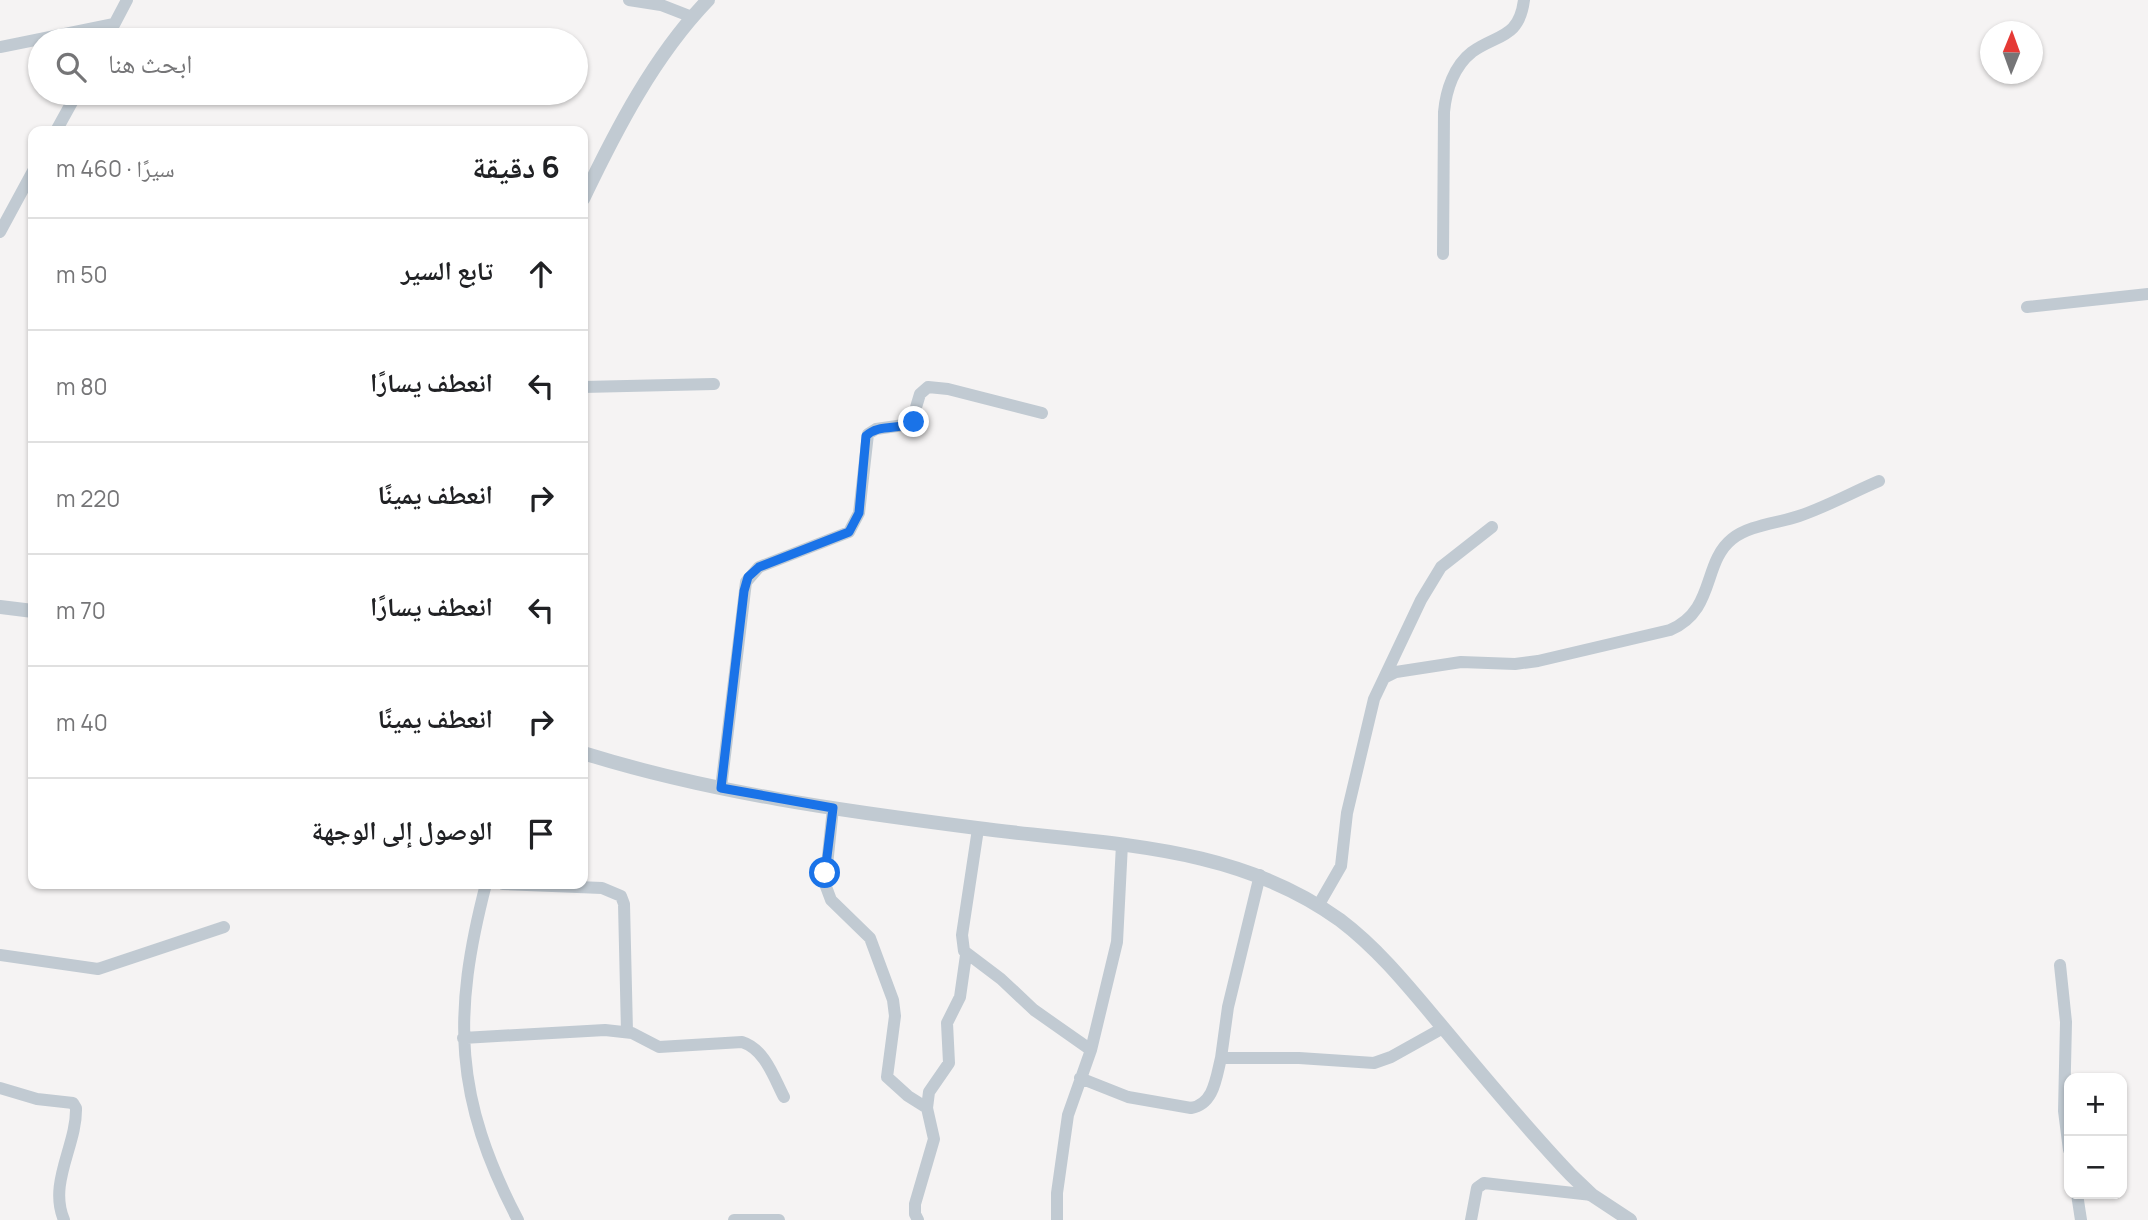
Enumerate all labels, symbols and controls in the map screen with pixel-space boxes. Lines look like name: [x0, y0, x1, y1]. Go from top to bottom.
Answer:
north arrow: [1980, 21, 2043, 84]
search box: [28, 28, 588, 105]
text: ابحث هنا: [108, 45, 192, 81]
icon: search: [52, 48, 90, 86]
text: 6 دقيقة: [472, 146, 560, 187]
text: سيرًا · 460 m: [56, 152, 175, 184]
text: تابع السير: [401, 252, 493, 288]
icon: ahead: [522, 255, 560, 293]
text: 50 m: [56, 258, 107, 290]
text: انعطف يسارًا: [370, 364, 493, 400]
icon: left: [522, 367, 560, 405]
text: 80 m: [56, 370, 108, 402]
route end: [898, 406, 929, 437]
text: انعطف يمينًا: [378, 476, 493, 512]
icon: right: [522, 479, 560, 517]
text: 220 m: [56, 482, 120, 514]
text: انعطف يسارًا: [370, 588, 493, 624]
icon: left: [522, 591, 560, 629]
text: 70 m: [56, 594, 106, 626]
text: انعطف يمينًا: [378, 700, 493, 736]
icon: right: [522, 703, 560, 741]
text: 40 m: [56, 706, 108, 738]
text: الوصول إلى الوجهة: [312, 812, 493, 848]
icon: arrive: [522, 815, 560, 853]
route start: [809, 857, 840, 888]
map controls: [2064, 1073, 2127, 1199]
button: +: [2064, 1073, 2127, 1136]
button: −: [2064, 1136, 2127, 1199]

